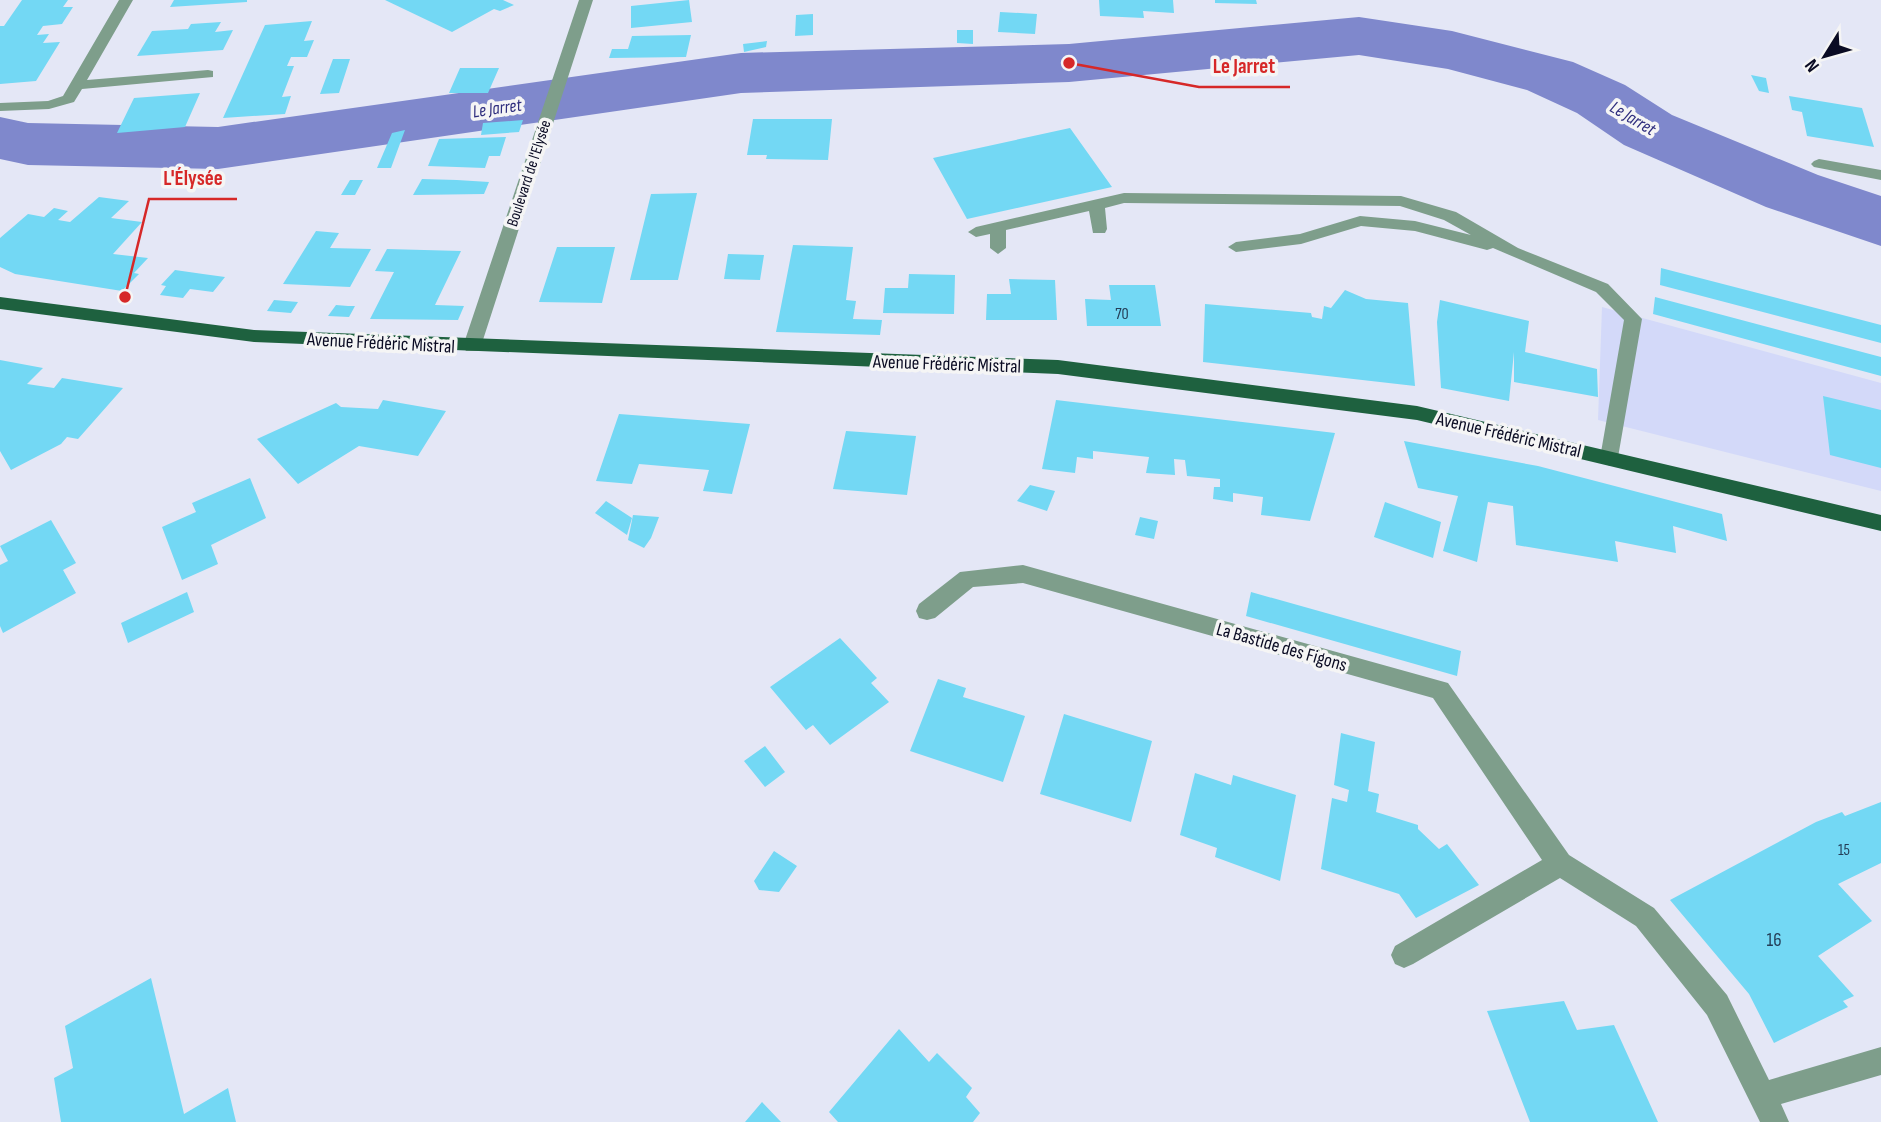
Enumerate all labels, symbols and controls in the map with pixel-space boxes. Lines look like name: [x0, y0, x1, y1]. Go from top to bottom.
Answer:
north arrow: [1790, 21, 1860, 91]
callout: Le Jarret: [1199, 45, 1290, 87]
text: Le Jarret: [1213, 54, 1275, 79]
text: N: [1800, 54, 1825, 76]
water label: Le Jarret: [471, 95, 524, 122]
water label: Le Jarret: [1606, 97, 1660, 140]
street label: Boulevard de l'Elysée: [503, 118, 556, 229]
callout: L'Élysée: [149, 157, 237, 199]
text: L'Élysée: [163, 166, 223, 191]
house number: 70: [1115, 305, 1129, 324]
street label: Avenue Frédéric Mistral: [305, 328, 455, 359]
street label: Avenue Frédéric Mistral: [872, 350, 1021, 379]
street label: Avenue Frédéric Mistral: [1433, 407, 1583, 463]
street label: La Bastide des Figons: [1214, 618, 1350, 677]
house number: 15: [1838, 841, 1850, 860]
house number: 16: [1767, 929, 1781, 952]

